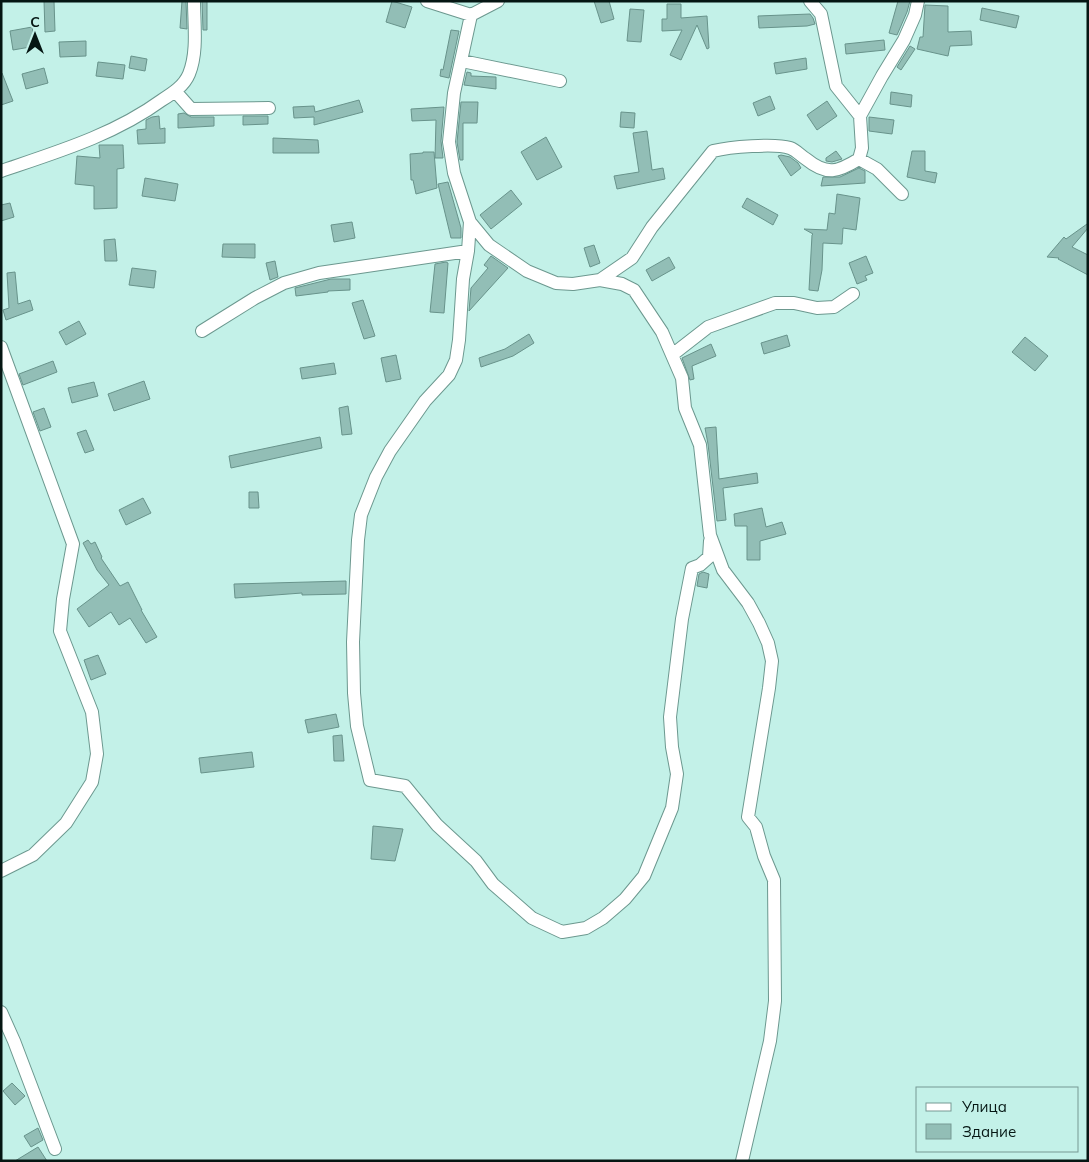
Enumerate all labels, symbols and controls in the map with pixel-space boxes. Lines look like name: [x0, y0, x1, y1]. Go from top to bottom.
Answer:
north arrow: [10, 10, 60, 60]
text: С: [30, 13, 40, 31]
legend: [916, 1087, 1079, 1152]
text: Улица: [961, 1097, 1007, 1116]
text: Здание: [962, 1122, 1016, 1141]

